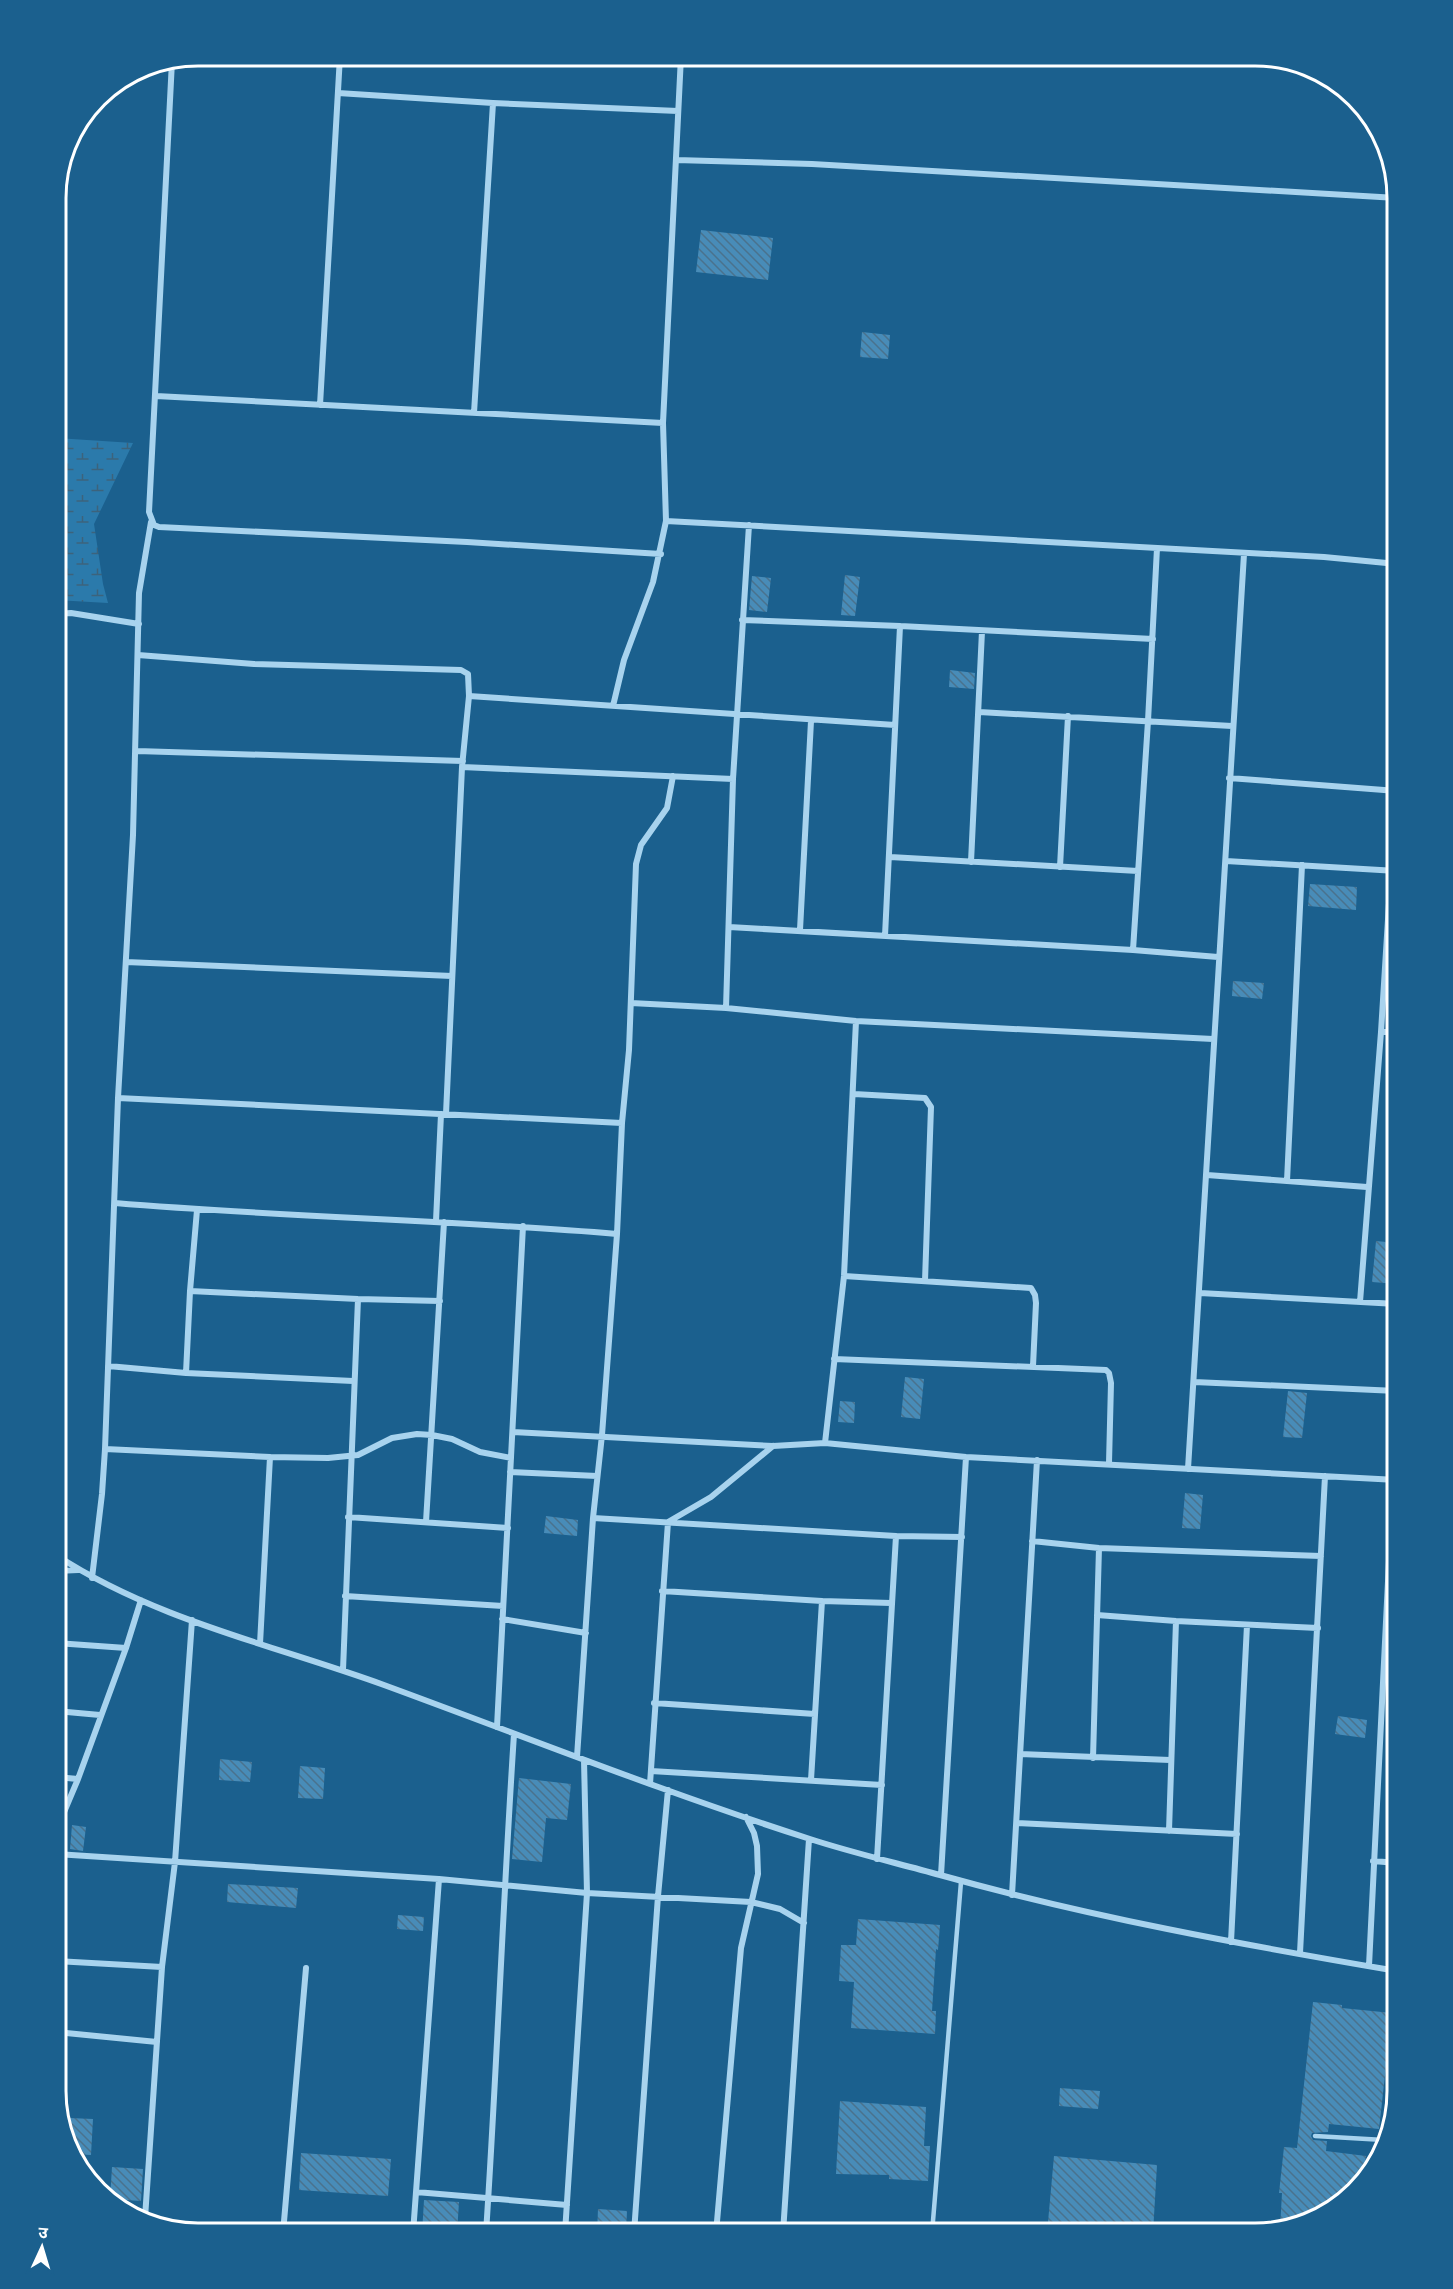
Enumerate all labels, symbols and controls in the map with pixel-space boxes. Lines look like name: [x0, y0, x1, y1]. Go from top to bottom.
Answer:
north arrow: [12, 2217, 72, 2277]
text: उ: [38, 2222, 49, 2243]

